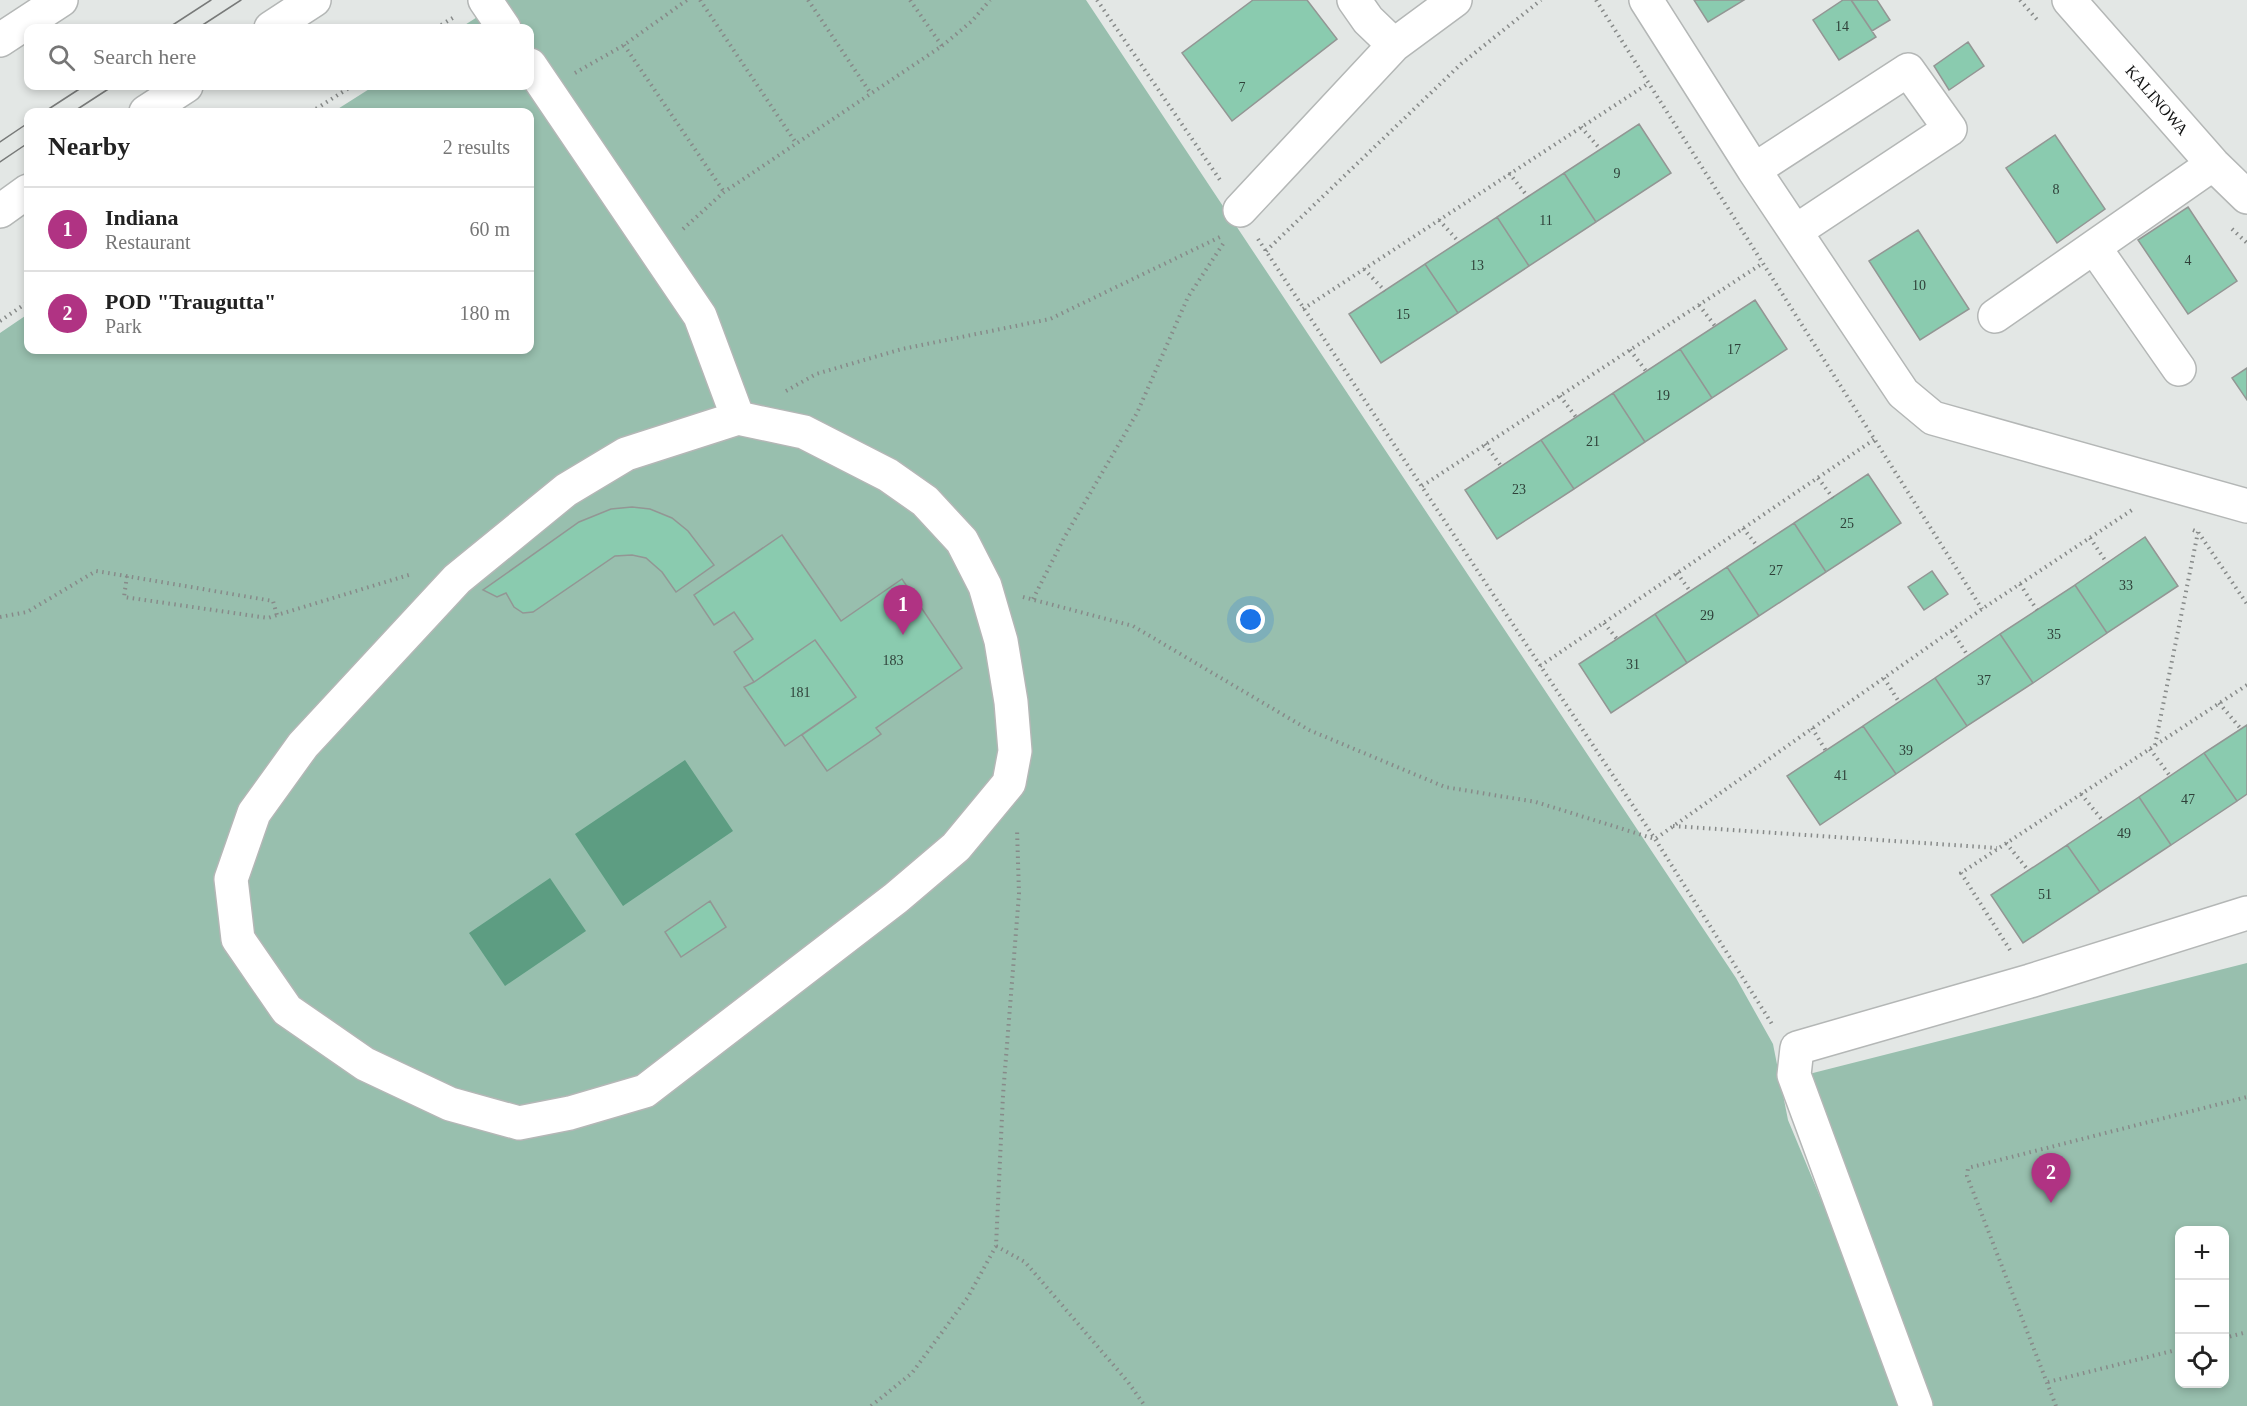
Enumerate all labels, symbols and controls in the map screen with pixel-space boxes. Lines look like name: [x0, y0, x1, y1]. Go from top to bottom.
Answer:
house number: 14: [1835, 19, 1849, 34]
search box: [24, 24, 534, 90]
icon: search: [45, 41, 78, 74]
text: Search here: [93, 44, 196, 69]
street label: KALINOWA: [2122, 62, 2192, 138]
house number: 7: [1239, 80, 1246, 95]
text: Nearby: [48, 132, 130, 161]
text: 2 results: [443, 136, 510, 158]
house number: 9: [1614, 166, 1621, 181]
house number: 8: [2053, 182, 2060, 197]
text: Indiana: [105, 205, 178, 230]
house number: 11: [1539, 213, 1553, 228]
text: 1: [63, 218, 73, 240]
text: 60 m: [469, 218, 510, 240]
text: Restaurant: [105, 231, 191, 253]
house number: 4: [2185, 253, 2192, 268]
house number: 13: [1470, 258, 1484, 273]
house number: 10: [1912, 278, 1926, 293]
text: POD "Traugutta": [105, 289, 276, 314]
text: 2: [63, 302, 73, 324]
text: 180 m: [459, 302, 510, 324]
house number: 15: [1396, 307, 1410, 322]
text: Park: [105, 315, 142, 337]
house number: 17: [1727, 342, 1741, 357]
house number: 19: [1656, 388, 1670, 403]
house number: 21: [1586, 434, 1600, 449]
house number: 23: [1512, 482, 1526, 497]
house number: 25: [1840, 516, 1854, 531]
house number: 27: [1769, 563, 1783, 578]
house number: 33: [2119, 578, 2133, 593]
pin: 1: [884, 586, 922, 635]
your location: [1236, 605, 1265, 634]
house number: 29: [1700, 608, 1714, 623]
house number: 35: [2047, 627, 2061, 642]
house number: 183: [883, 653, 904, 668]
house number: 31: [1626, 657, 1640, 672]
house number: 37: [1977, 673, 1991, 688]
house number: 181: [790, 685, 811, 700]
house number: 39: [1899, 743, 1913, 758]
house number: 41: [1834, 768, 1848, 783]
house number: 47: [2181, 792, 2195, 807]
house number: 49: [2117, 826, 2131, 841]
house number: 51: [2038, 887, 2052, 902]
pin: 2: [2032, 1154, 2070, 1203]
map controls: [2175, 1226, 2229, 1388]
button: +: [2175, 1226, 2229, 1280]
button: −: [2175, 1280, 2229, 1334]
button: locate: [2175, 1334, 2229, 1388]

